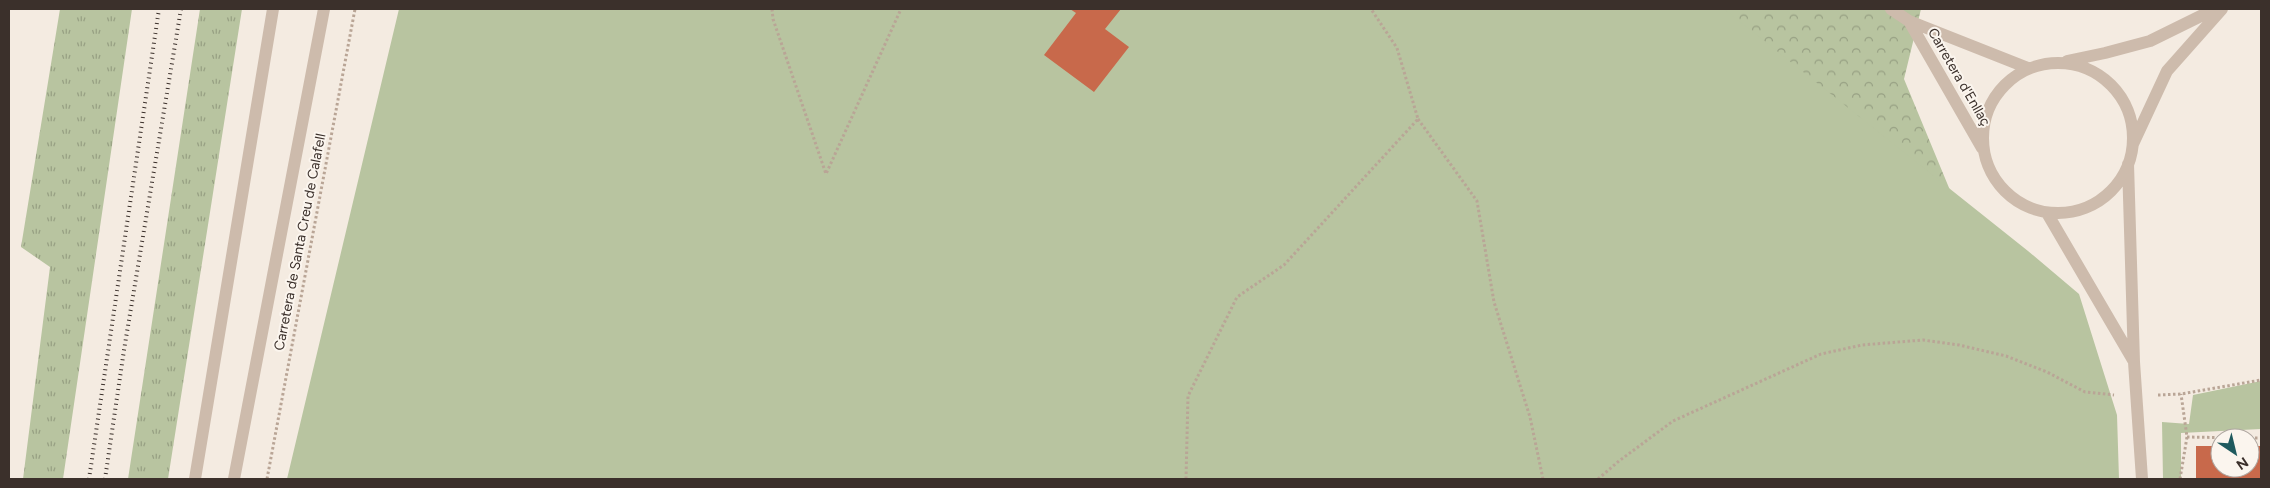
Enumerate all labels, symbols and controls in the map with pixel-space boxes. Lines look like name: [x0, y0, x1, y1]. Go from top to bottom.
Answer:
street label: Carretera d'Enllaç: [1924, 25, 1994, 129]
street label: Carretera de Santa Creu de Calafell: [271, 132, 329, 352]
north arrow: [2210, 428, 2260, 478]
text: N: [2233, 453, 2251, 473]

